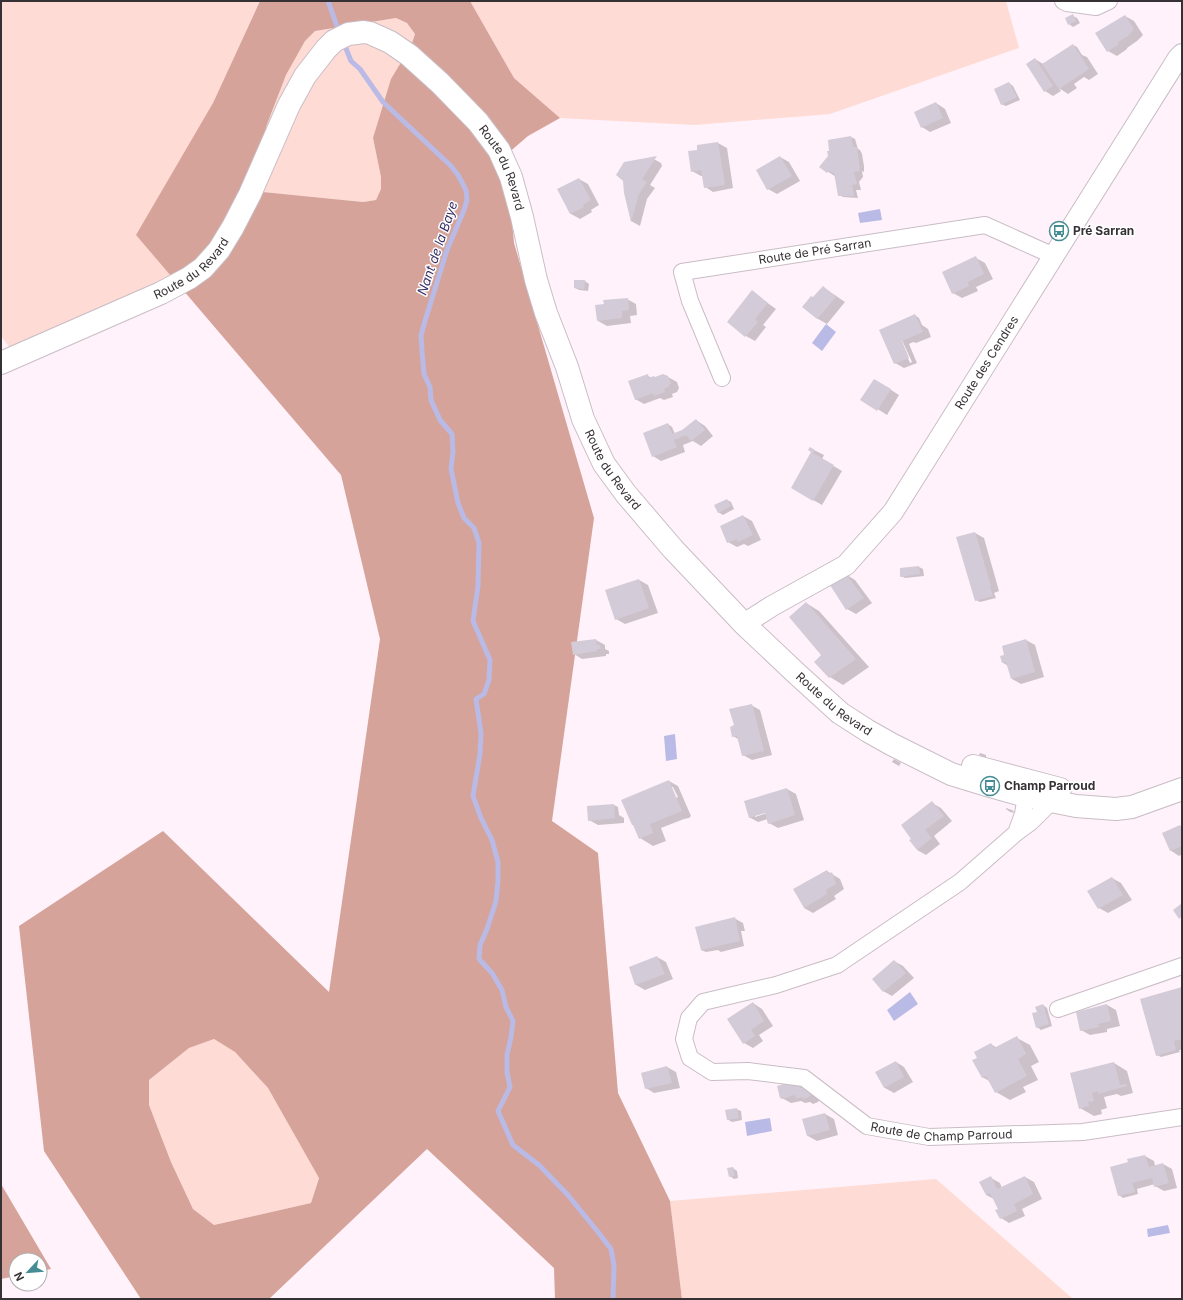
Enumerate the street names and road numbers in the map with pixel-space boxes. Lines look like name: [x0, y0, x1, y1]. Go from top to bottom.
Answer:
street label: Route du Revard: [476, 122, 528, 212]
street label: Route du Revard: [151, 235, 232, 302]
street label: Route de Pré Sarran: [758, 235, 872, 267]
street label: Route des Cendres: [951, 313, 1021, 412]
street label: Route du Revard: [582, 427, 644, 513]
street label: Route du Revard: [793, 669, 875, 739]
street label: Route de Champ Parroud: [869, 1119, 1013, 1145]

